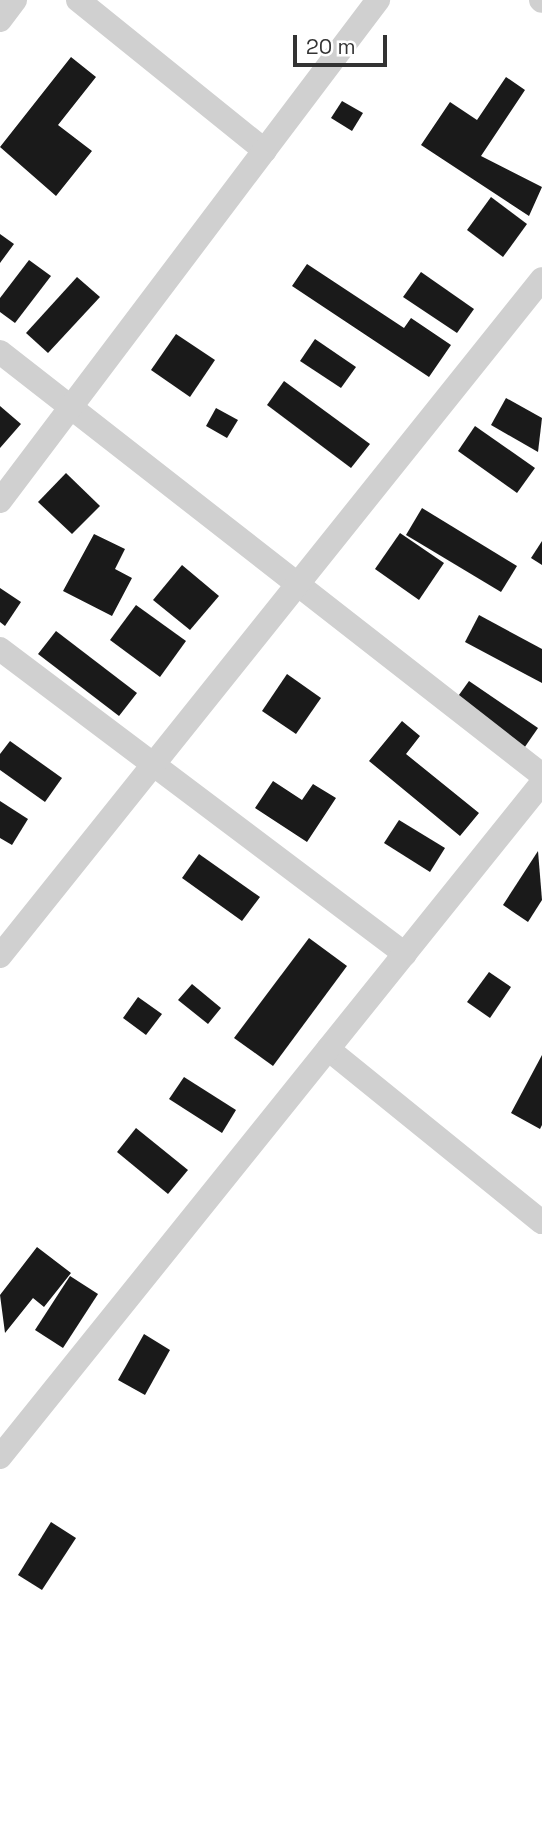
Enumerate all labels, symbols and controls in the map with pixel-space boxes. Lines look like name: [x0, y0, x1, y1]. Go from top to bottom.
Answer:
scale bar: [297, 21, 392, 65]
text: 20 m: [306, 33, 356, 60]

